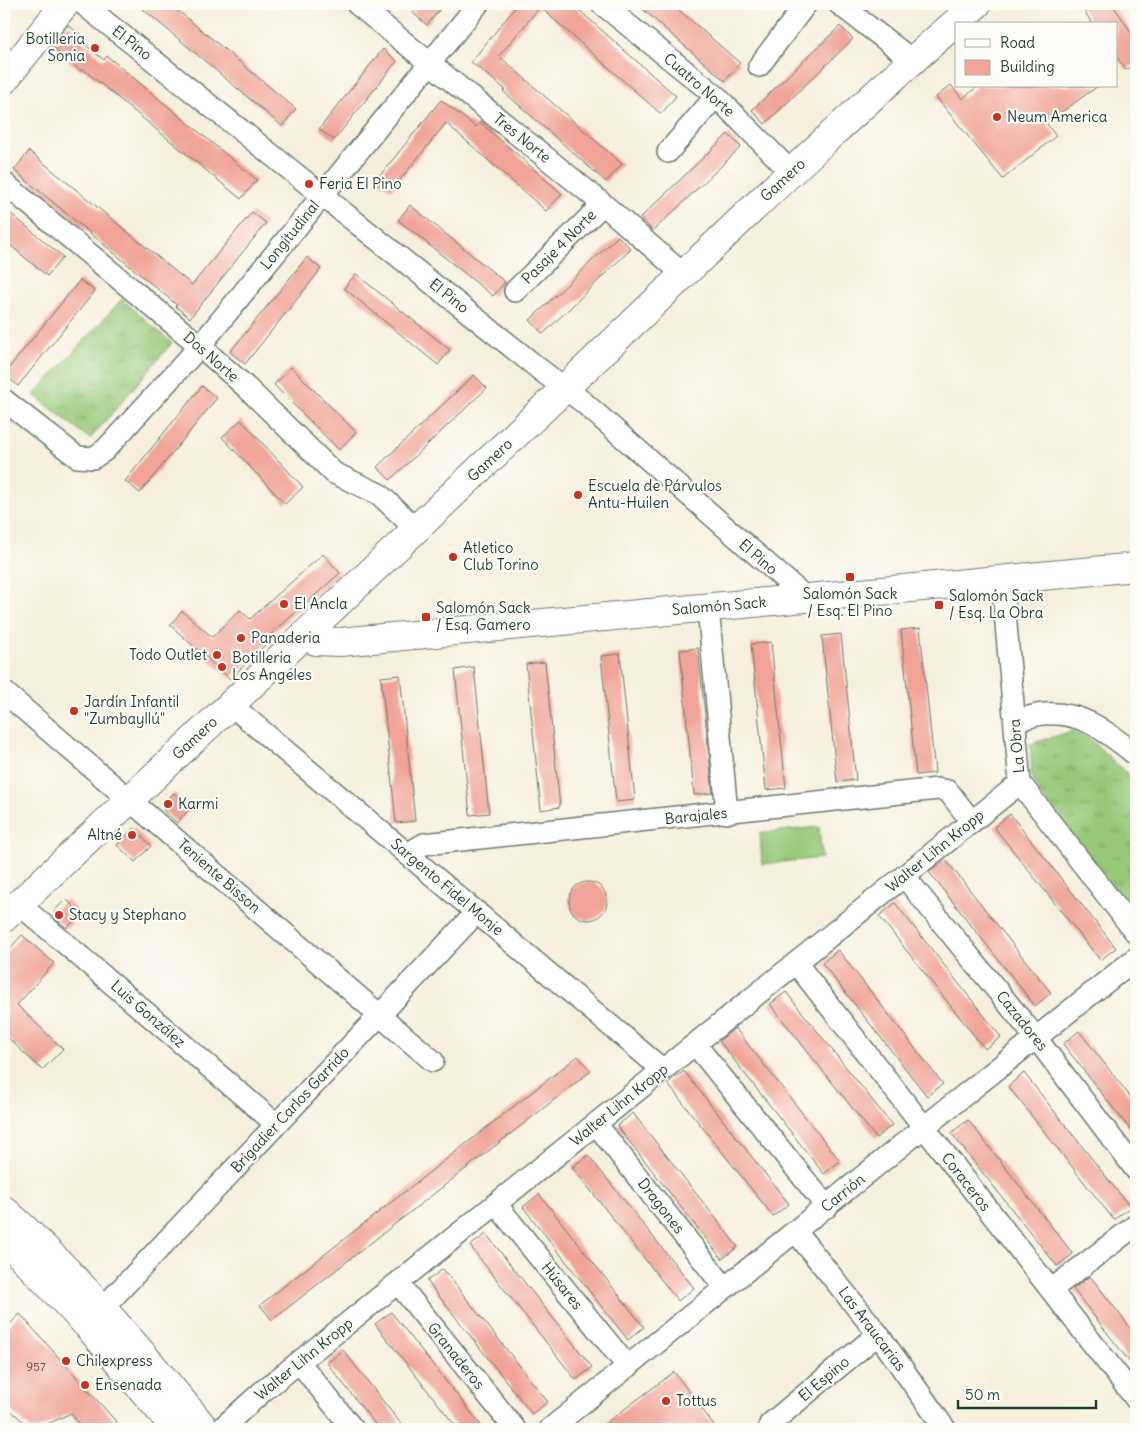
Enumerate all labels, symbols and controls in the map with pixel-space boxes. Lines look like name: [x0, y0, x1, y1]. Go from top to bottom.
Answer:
street label: El Pino: [109, 21, 156, 64]
legend: [955, 22, 1118, 88]
place label: Botilleria Sonia: [26, 29, 85, 65]
text: Road: [1000, 33, 1035, 52]
marker: Botilleria Sonia: [89, 42, 101, 54]
street label: Cuatro Norte: [660, 49, 739, 121]
text: Building: [1000, 57, 1055, 76]
place label: Neum America: [1007, 107, 1108, 126]
street label: Tres Norte: [490, 109, 555, 167]
marker: Neum America: [991, 111, 1003, 123]
street label: Gamero: [756, 154, 809, 205]
place label: Feria El Pino: [319, 174, 402, 193]
marker: Feria El Pino: [303, 178, 315, 190]
street label: Longitudinal: [256, 196, 323, 273]
street label: Pasaje 4 Norte: [517, 205, 600, 288]
street label: El Pino: [426, 274, 473, 317]
street label: Dos Norte: [180, 327, 243, 386]
street label: Gamero: [463, 434, 516, 485]
place label: Escuela de Párvulos Antu-Huilen: [588, 476, 722, 512]
marker: Escuela de Párvulos Antu-Huilen: [572, 489, 584, 501]
street label: El Pino: [735, 535, 782, 579]
place label: Atletico Club Torino: [463, 538, 539, 574]
marker: Atletico Club Torino: [447, 551, 459, 563]
marker: Salomón Sack / Esq. El Pino: [844, 571, 856, 583]
place label: Salomón Sack / Esq. El Pino: [803, 584, 898, 620]
place label: Salomón Sack / Esq. La Obra: [949, 586, 1044, 622]
street label: Salomón Sack: [671, 592, 767, 619]
place label: El Ancla: [294, 594, 348, 613]
marker: El Ancla: [278, 598, 290, 610]
place label: Salomón Sack / Esq. Gamero: [436, 598, 531, 634]
marker: Salomón Sack / Esq. La Obra: [933, 599, 945, 611]
marker: Salomón Sack / Esq. Gamero: [420, 611, 432, 623]
place label: Panaderia: [251, 628, 321, 647]
marker: Panaderia: [235, 632, 247, 644]
place label: Todo Outlet: [129, 645, 207, 664]
place label: Botilleria Los Angeles: [232, 648, 312, 684]
marker: Todo Outlet: [211, 649, 223, 661]
marker: Botilleria Los Angeles: [216, 661, 228, 673]
place label: Jardín Infantil "Zumbayllú": [84, 692, 179, 728]
marker: Jardín Infantil "Zumbayllú": [68, 705, 80, 717]
street label: Gamero: [168, 712, 221, 763]
street label: La Obra: [1005, 718, 1028, 774]
place label: Karmi: [178, 794, 218, 813]
marker: Karmi: [162, 798, 174, 810]
street label: Barajales: [664, 803, 728, 828]
street label: Walter Lihn Kropp: [882, 805, 988, 896]
place label: Altné: [87, 825, 122, 844]
marker: Altné: [126, 829, 138, 841]
street label: Teniente Bisson: [174, 834, 265, 917]
street label: Sargento Fidel Monje: [387, 834, 507, 939]
place label: Stacy y Stephano: [69, 905, 186, 924]
marker: Stacy y Stephano: [53, 909, 65, 921]
street label: Luis González: [107, 976, 190, 1051]
street label: Cazadores: [992, 987, 1052, 1055]
street label: Brigadier Carlos Garrido: [226, 1043, 353, 1176]
street label: Walter Lihn Kropp: [566, 1059, 672, 1150]
street label: Coraceros: [938, 1149, 995, 1215]
street label: Carrión: [817, 1169, 869, 1216]
street label: Dragones: [634, 1174, 689, 1237]
street label: Húsares: [538, 1258, 587, 1313]
street label: Las Araucarias: [835, 1283, 910, 1375]
street label: Walter Lihn Kropp: [251, 1313, 357, 1404]
street label: Granaderos: [424, 1318, 489, 1393]
place label: Chilexpress: [76, 1351, 153, 1370]
street label: El Espino: [794, 1352, 853, 1405]
marker: Chilexpress: [60, 1355, 72, 1367]
house number: 957: [26, 1359, 46, 1374]
place label: Ensenada: [95, 1375, 162, 1394]
scale bar: [958, 1378, 1095, 1410]
marker: Ensenada: [79, 1379, 91, 1391]
text: 50 m: [965, 1385, 1000, 1404]
place label: Tottus: [676, 1391, 717, 1410]
marker: Tottus: [660, 1395, 672, 1407]

